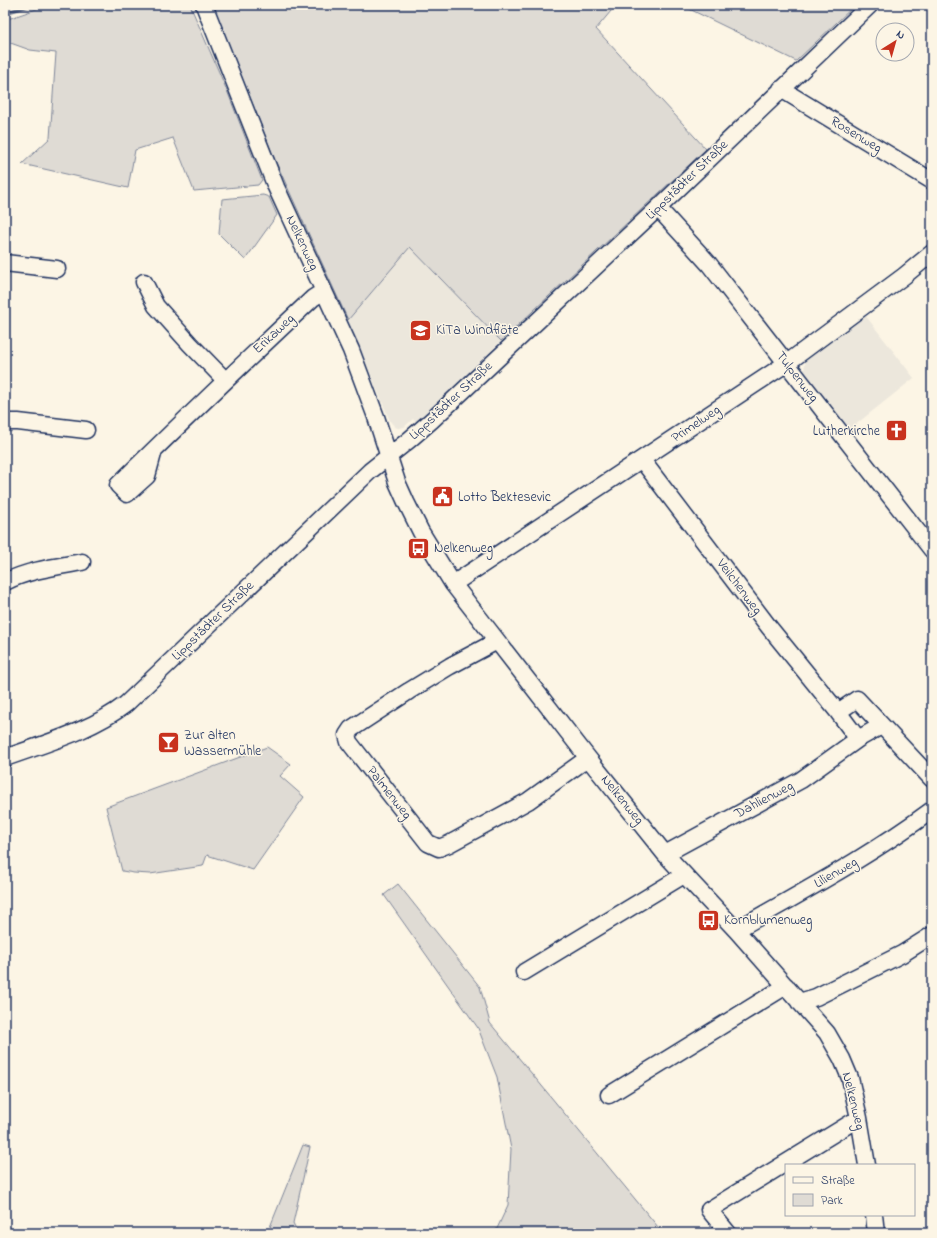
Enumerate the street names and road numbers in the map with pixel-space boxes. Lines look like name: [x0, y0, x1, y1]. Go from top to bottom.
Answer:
street label: Rosenweg: [826, 111, 886, 160]
street label: Lippstädter Straße: [641, 135, 734, 225]
street label: Nelkenweg: [279, 212, 324, 275]
street label: Erikaweg: [248, 309, 300, 360]
street label: Tulpenweg: [769, 347, 824, 408]
street label: Lippstädter Straße: [404, 356, 498, 445]
street label: Primelweg: [667, 400, 725, 449]
street label: Veilchenweg: [709, 554, 767, 620]
street label: Lippstädter Straße: [167, 576, 260, 666]
street label: Palmenweg: [361, 762, 417, 825]
street label: Nelkenweg: [594, 770, 649, 830]
street label: Dahlienweg: [730, 776, 798, 826]
street label: Lilienweg: [810, 852, 862, 895]
street label: Nelkenweg: [835, 1070, 870, 1132]

